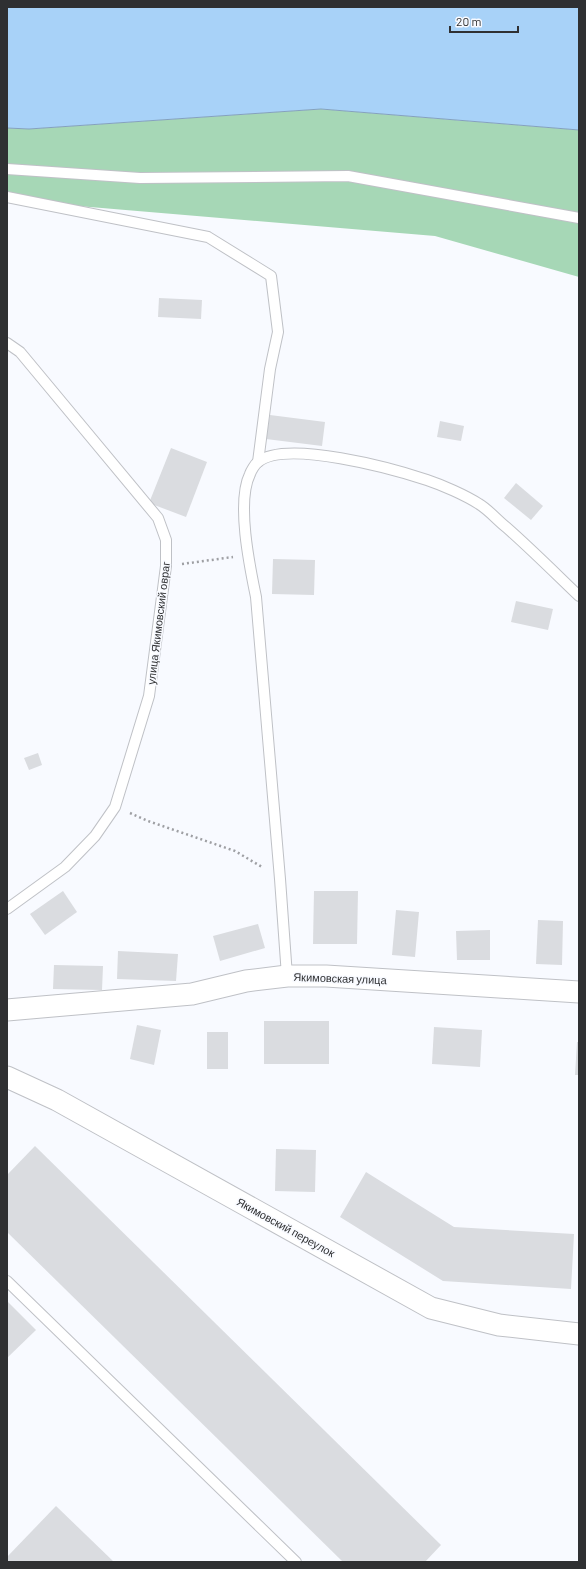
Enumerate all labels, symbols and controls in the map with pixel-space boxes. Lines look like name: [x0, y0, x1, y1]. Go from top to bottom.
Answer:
scale bar: [450, 8, 518, 34]
text: 20 m: [456, 14, 482, 28]
street label: улица Якимовский овраг: [144, 561, 172, 685]
street label: Якимовская улица: [293, 970, 388, 986]
street label: Якимовский переулок: [235, 1195, 337, 1259]

